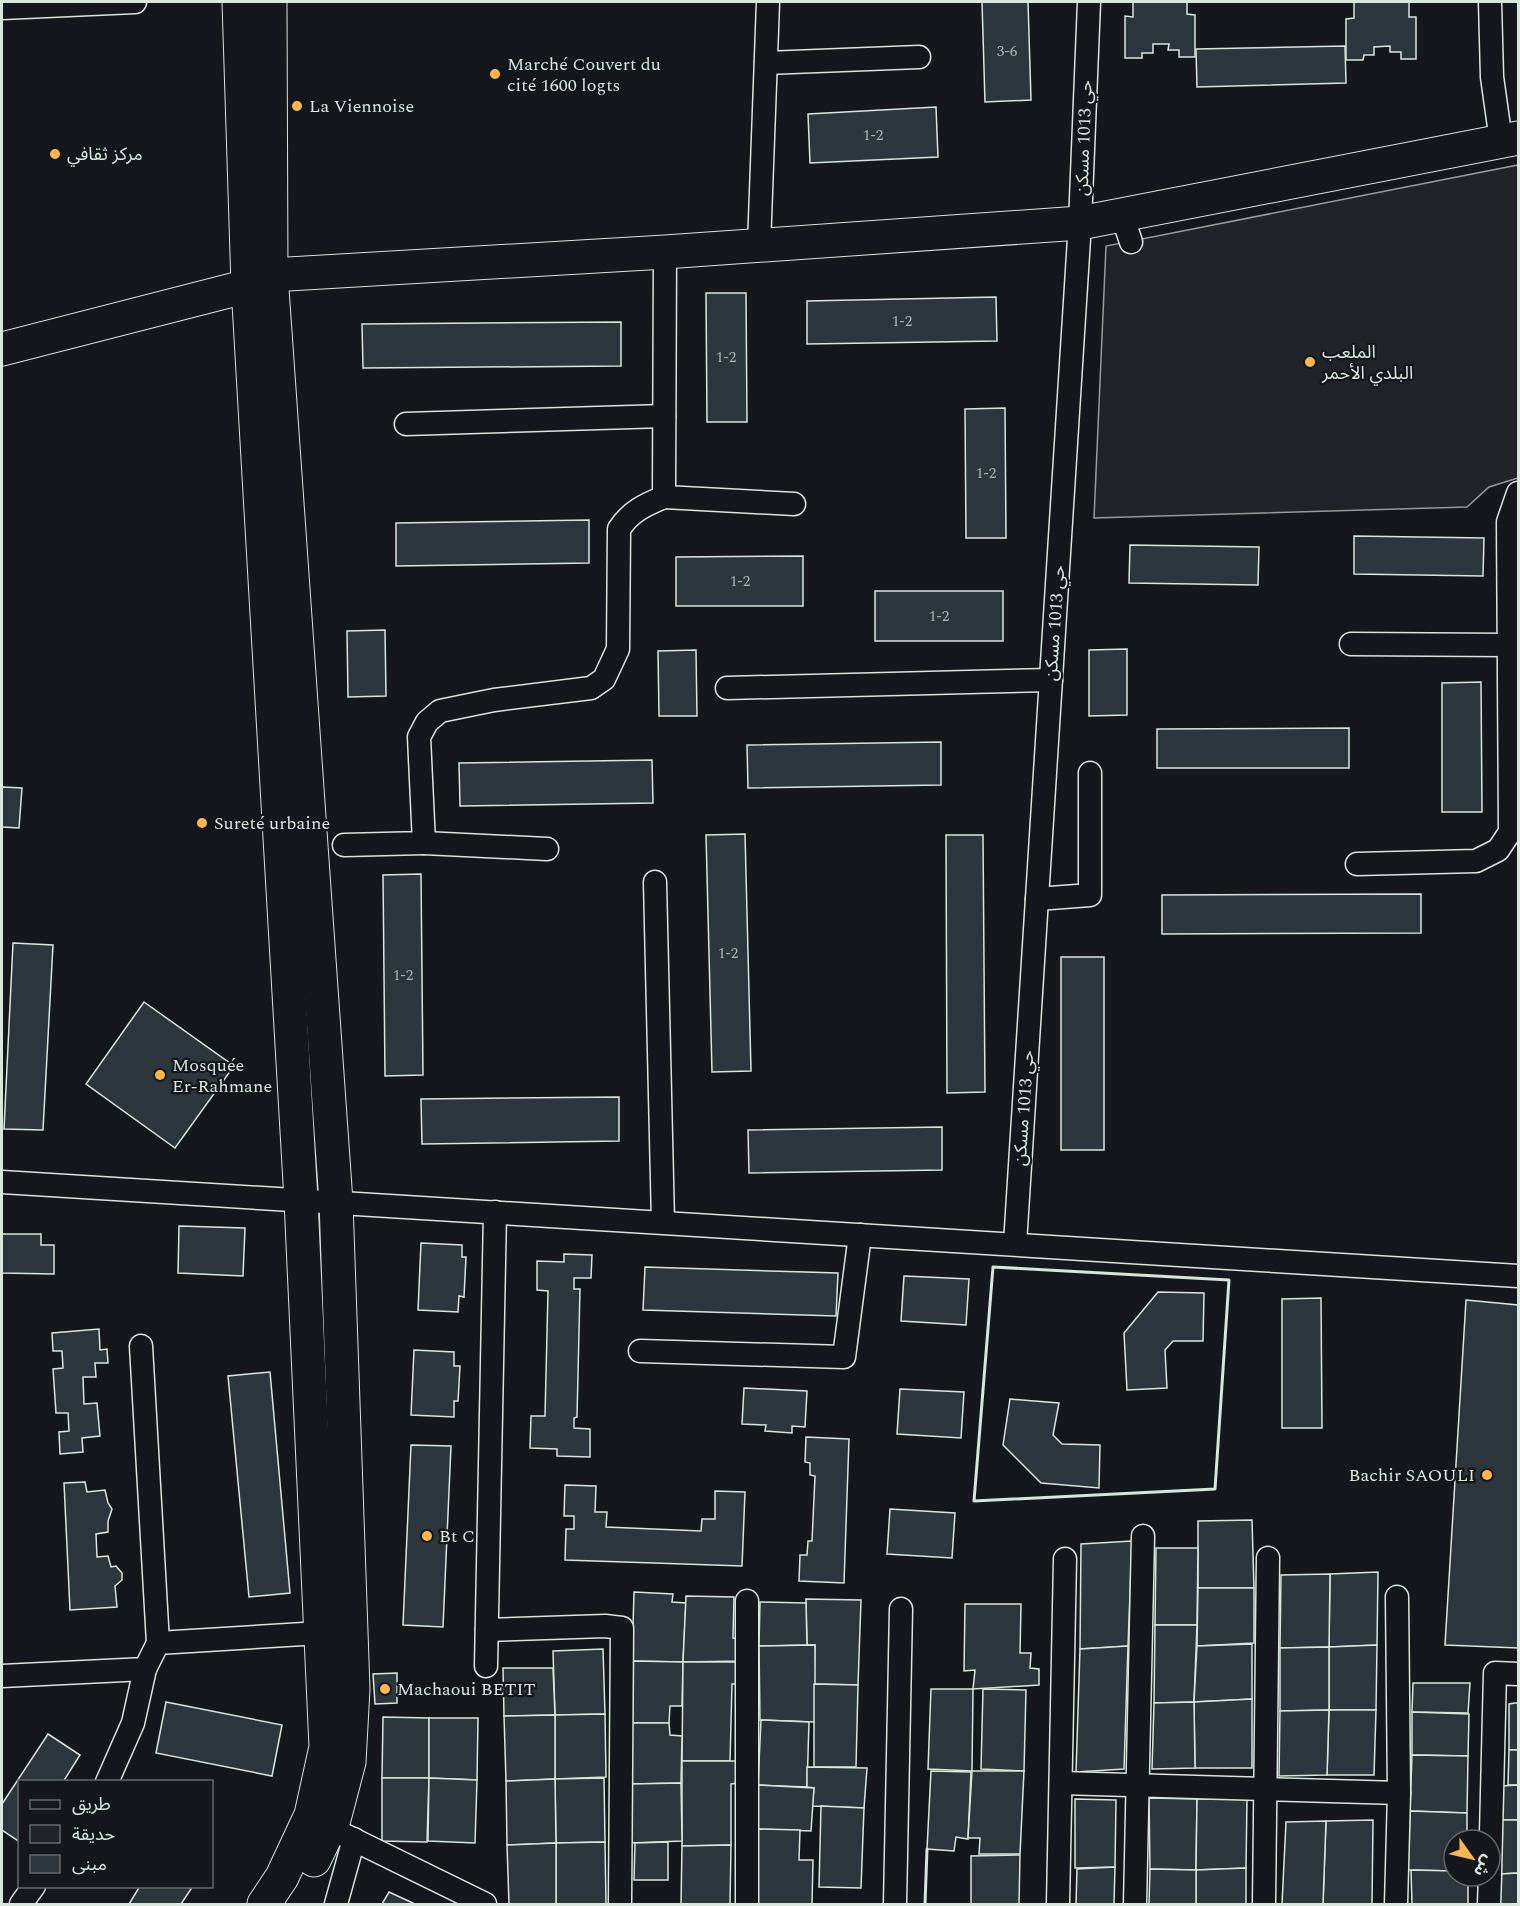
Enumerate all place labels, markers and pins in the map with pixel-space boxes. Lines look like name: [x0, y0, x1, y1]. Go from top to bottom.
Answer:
place label: Marché Couvert du cité 1600 logts: [507, 51, 661, 99]
marker: Marché Couvert du cité 1600 logts: [488, 67, 502, 81]
place label: La Viennoise: [309, 93, 414, 120]
marker: La Viennoise: [290, 99, 304, 113]
place label: مركز ثقافي: [67, 141, 143, 168]
marker: مركز ثقافي: [48, 147, 62, 161]
place label: الملعب البلدي الأحمر: [1321, 339, 1413, 387]
marker: الملعب البلدي الأحمر: [1303, 355, 1317, 369]
place label: Sureté urbaine: [214, 810, 330, 837]
marker: Sureté urbaine: [195, 816, 209, 830]
place label: Mosquée Er-Rahmane: [172, 1052, 272, 1100]
marker: Mosquée Er-Rahmane: [153, 1068, 167, 1082]
place label: Bachir SAOULI: [1349, 1462, 1475, 1489]
marker: Bachir SAOULI: [1480, 1468, 1494, 1482]
place label: Bt C: [439, 1523, 475, 1550]
marker: Bt C: [420, 1529, 434, 1543]
place label: Machaoui BETIT: [397, 1676, 536, 1703]
marker: Machaoui BETIT: [378, 1682, 392, 1696]

